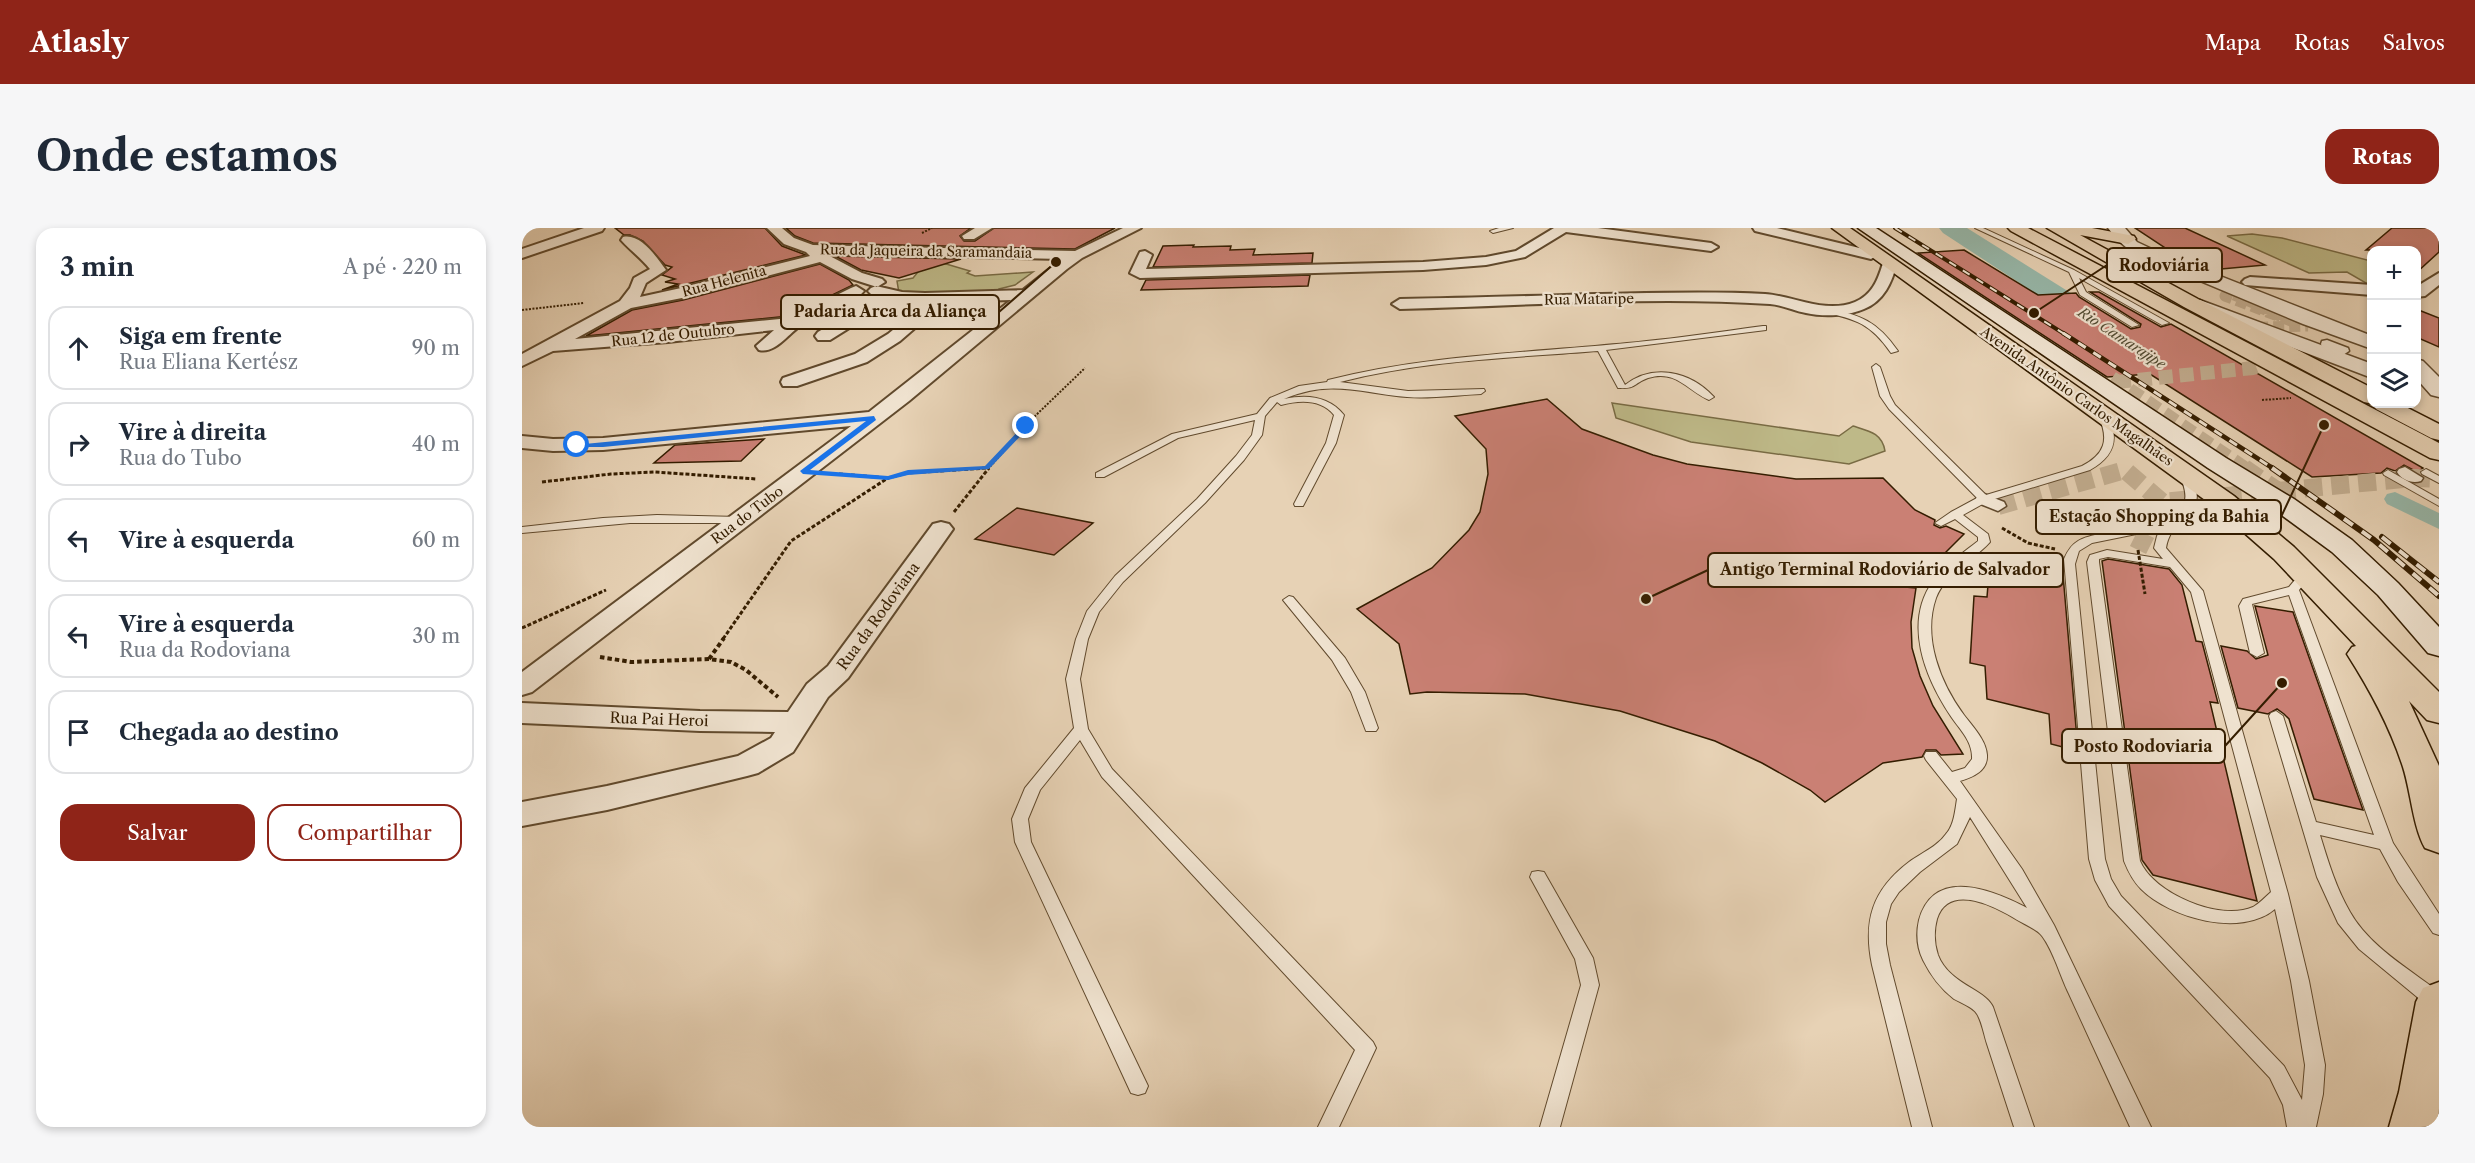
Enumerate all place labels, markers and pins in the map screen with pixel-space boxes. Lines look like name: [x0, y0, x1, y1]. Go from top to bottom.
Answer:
callout: Rodoviária: [2107, 248, 2222, 282]
callout: Padaria Arca da Aliança: [781, 295, 999, 329]
callout: Estação Shopping da Bahia: [2036, 500, 2281, 534]
callout: Antigo Terminal Rodoviário de Salvador: [1708, 553, 2063, 587]
callout: Posto Rodoviaria: [2062, 729, 2225, 763]

